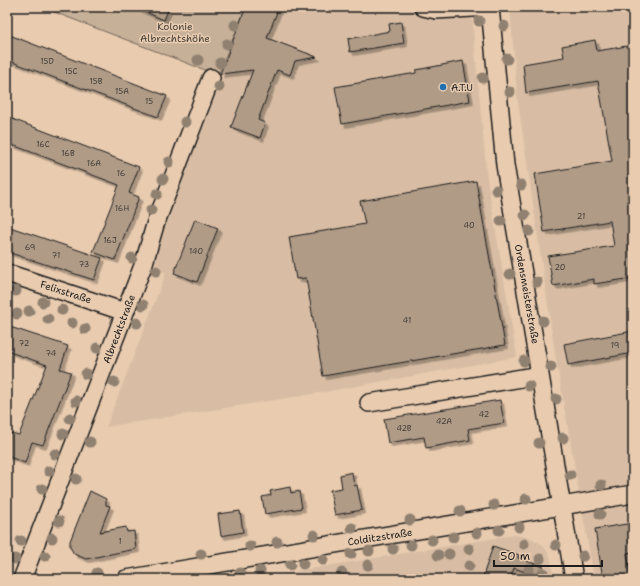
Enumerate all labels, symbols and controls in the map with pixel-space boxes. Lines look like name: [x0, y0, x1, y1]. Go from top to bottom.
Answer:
park label: Kolonie Albrechtshöhe: [140, 20, 210, 45]
house number: 15D: [40, 56, 54, 67]
house number: 15C: [64, 66, 78, 77]
house number: 15B: [90, 76, 103, 87]
place label: A.T.U: [451, 81, 473, 94]
marker: A.T.U: [438, 82, 448, 92]
house number: 15A: [115, 86, 129, 97]
house number: 15: [145, 96, 153, 107]
house number: 16C: [36, 139, 50, 150]
house number: 16B: [61, 148, 75, 159]
house number: 16A: [87, 158, 101, 169]
house number: 16: [117, 168, 126, 179]
house number: 16H: [115, 203, 129, 214]
house number: 21: [577, 211, 585, 222]
house number: 40: [463, 220, 475, 231]
house number: 16J: [103, 235, 117, 246]
house number: 69: [25, 242, 35, 253]
street label: Ordensmeisterstraße: [512, 243, 542, 345]
house number: 140: [189, 246, 203, 257]
house number: 71: [52, 250, 60, 261]
house number: 73: [79, 259, 89, 270]
house number: 20: [555, 262, 565, 273]
street label: Felixstraße: [39, 278, 94, 307]
street label: Albrechtstraße: [100, 292, 138, 365]
house number: 41: [403, 315, 411, 326]
house number: 72: [19, 338, 30, 349]
house number: 19: [611, 340, 619, 351]
house number: 74: [46, 348, 57, 359]
house number: 42: [479, 409, 490, 420]
house number: 42A: [436, 416, 452, 427]
house number: 42B: [396, 423, 412, 434]
street label: Colditzstraße: [347, 525, 414, 549]
house number: 1: [118, 536, 122, 547]
scale bar: [494, 542, 602, 568]
text: 50 m: [500, 548, 530, 564]

